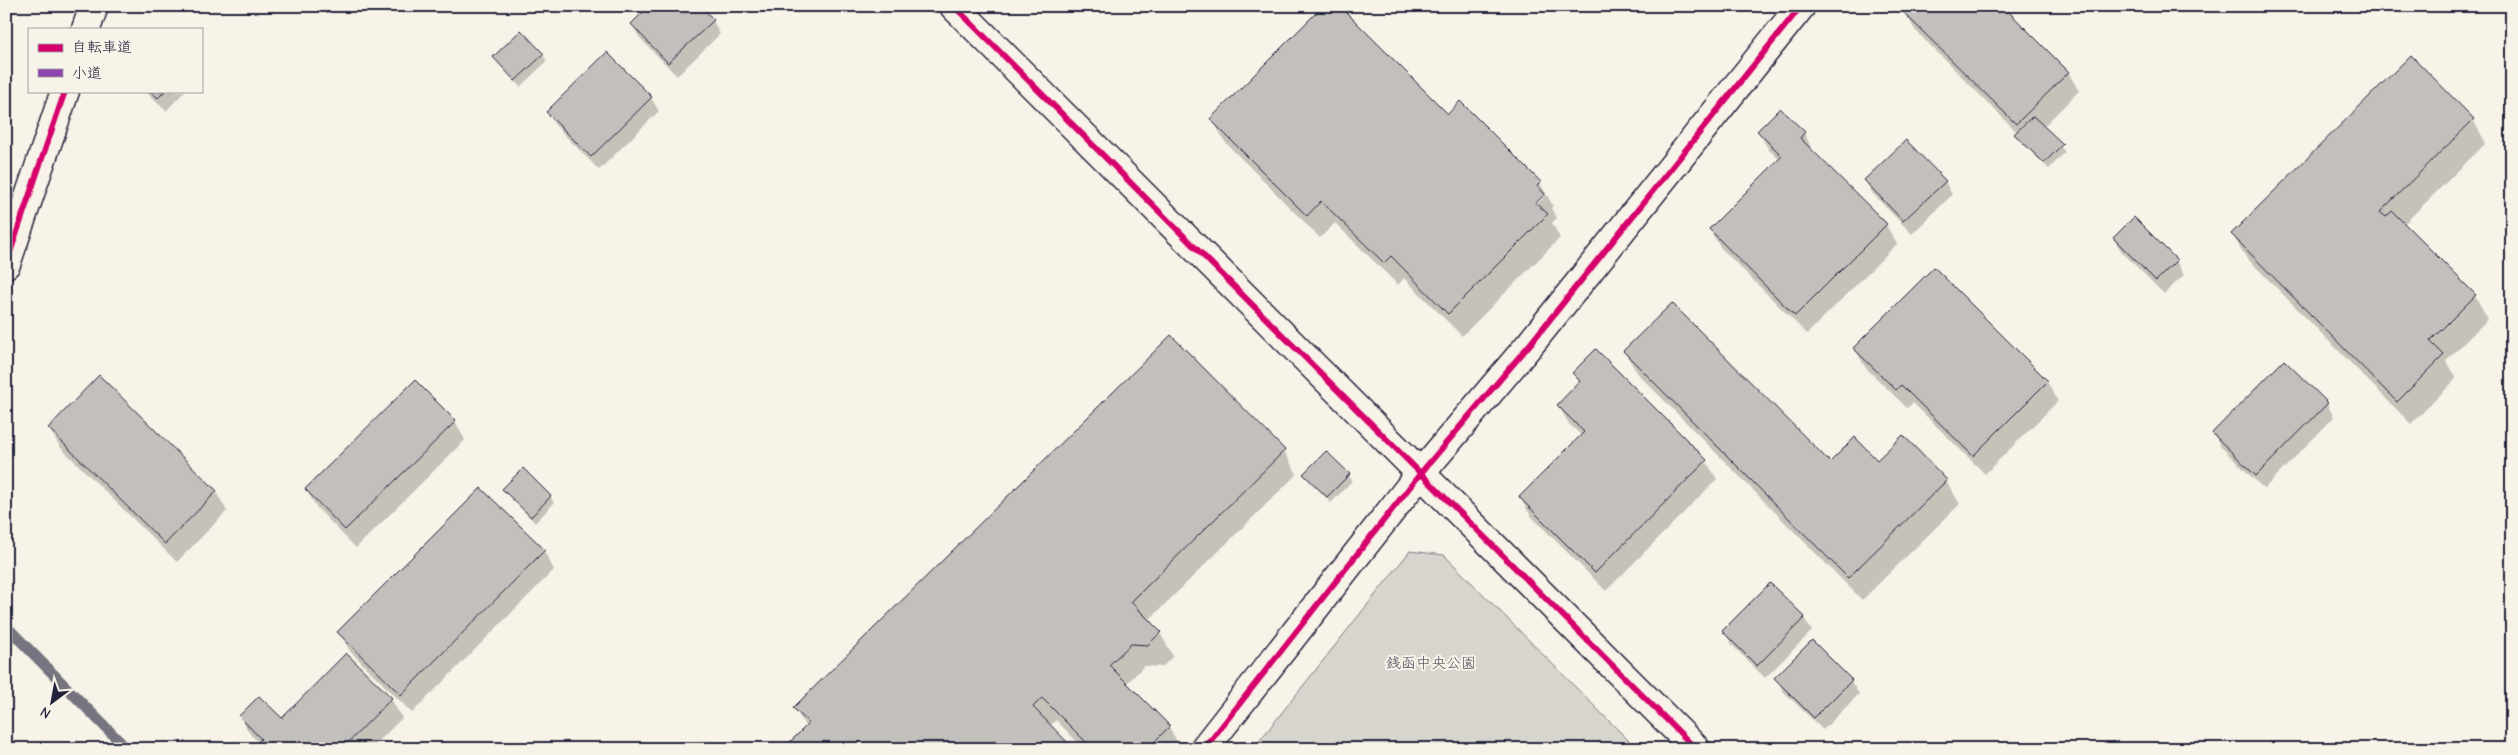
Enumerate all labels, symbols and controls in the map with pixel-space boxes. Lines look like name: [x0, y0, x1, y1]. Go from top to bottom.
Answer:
legend: [28, 28, 202, 92]
text: 自転車道: [72, 38, 132, 56]
text: 小道: [72, 64, 102, 82]
park label: 銭函中央公園: [1386, 654, 1476, 672]
north arrow: [28, 678, 78, 728]
text: N: [37, 703, 54, 722]

